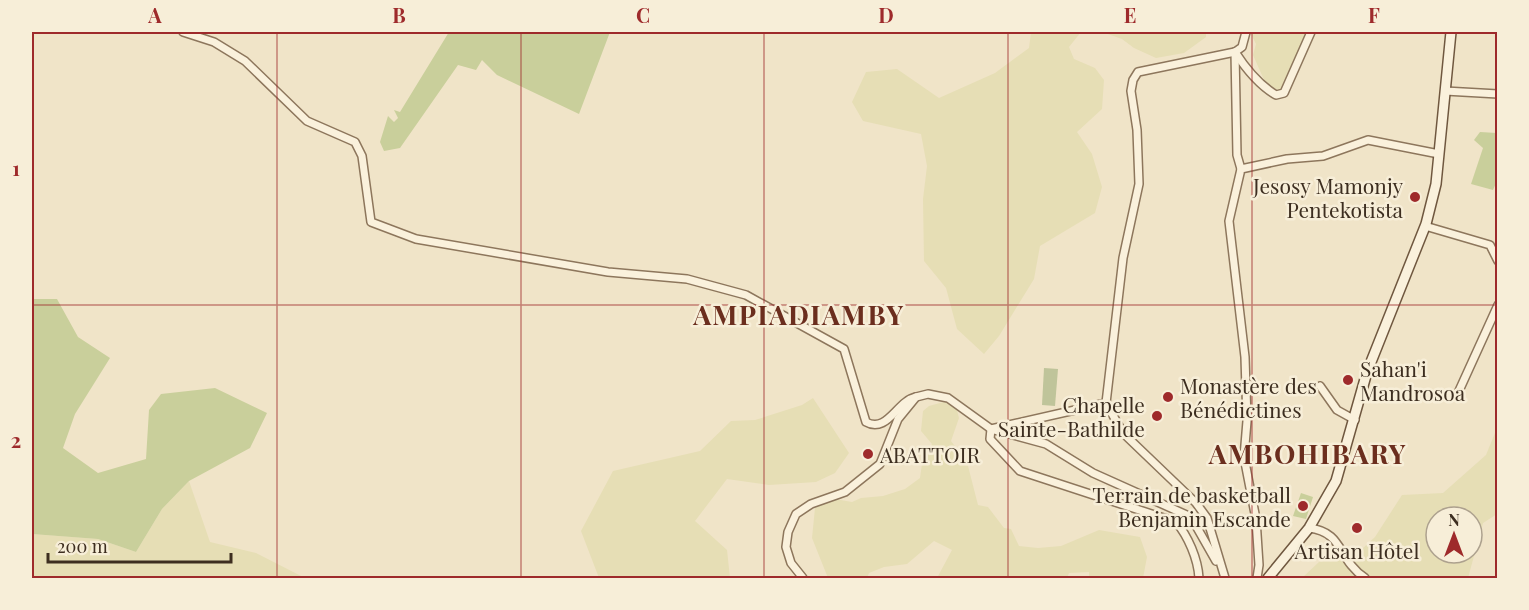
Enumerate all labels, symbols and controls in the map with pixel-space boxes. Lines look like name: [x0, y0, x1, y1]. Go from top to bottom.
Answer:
text: A: [147, 1, 162, 28]
text: B: [392, 1, 406, 28]
text: C: [636, 1, 650, 28]
text: D: [878, 1, 894, 28]
text: E: [1124, 1, 1136, 28]
text: F: [1368, 1, 1380, 28]
text: 1: [12, 154, 20, 181]
place label: Jesosy Mamonjy Pentekotista: [1252, 171, 1404, 223]
marker: Jesosy Mamonjy Pentekotista: [1408, 190, 1422, 204]
district label: AMPIADIAMBY: [692, 296, 905, 332]
place label: Sahan'i Mandrosoa: [1360, 354, 1466, 406]
place label: Monastère des Bénédictines: [1180, 371, 1317, 423]
marker: Sahan'i Mandrosoa: [1341, 373, 1355, 387]
place label: Chapelle Sainte-Bathilde: [998, 390, 1145, 442]
marker: Monastère des Bénédictines: [1161, 390, 1175, 404]
marker: Chapelle Sainte-Bathilde: [1150, 409, 1164, 423]
text: 2: [11, 426, 21, 453]
district label: AMBOHIBARY: [1208, 435, 1407, 471]
place label: ABATTOIR: [879, 440, 981, 468]
marker: ABATTOIR: [861, 447, 875, 461]
place label: Terrain de basketball Benjamin Escande: [1092, 480, 1291, 532]
marker: Terrain de basketball Benjamin Escande: [1296, 499, 1310, 513]
north arrow: [1424, 505, 1484, 565]
text: N: [1448, 509, 1460, 530]
marker: Artisan Hôtel: [1350, 521, 1364, 535]
scale bar: [48, 526, 231, 564]
text: 200 m: [57, 534, 108, 558]
place label: Artisan Hôtel: [1294, 536, 1419, 564]

